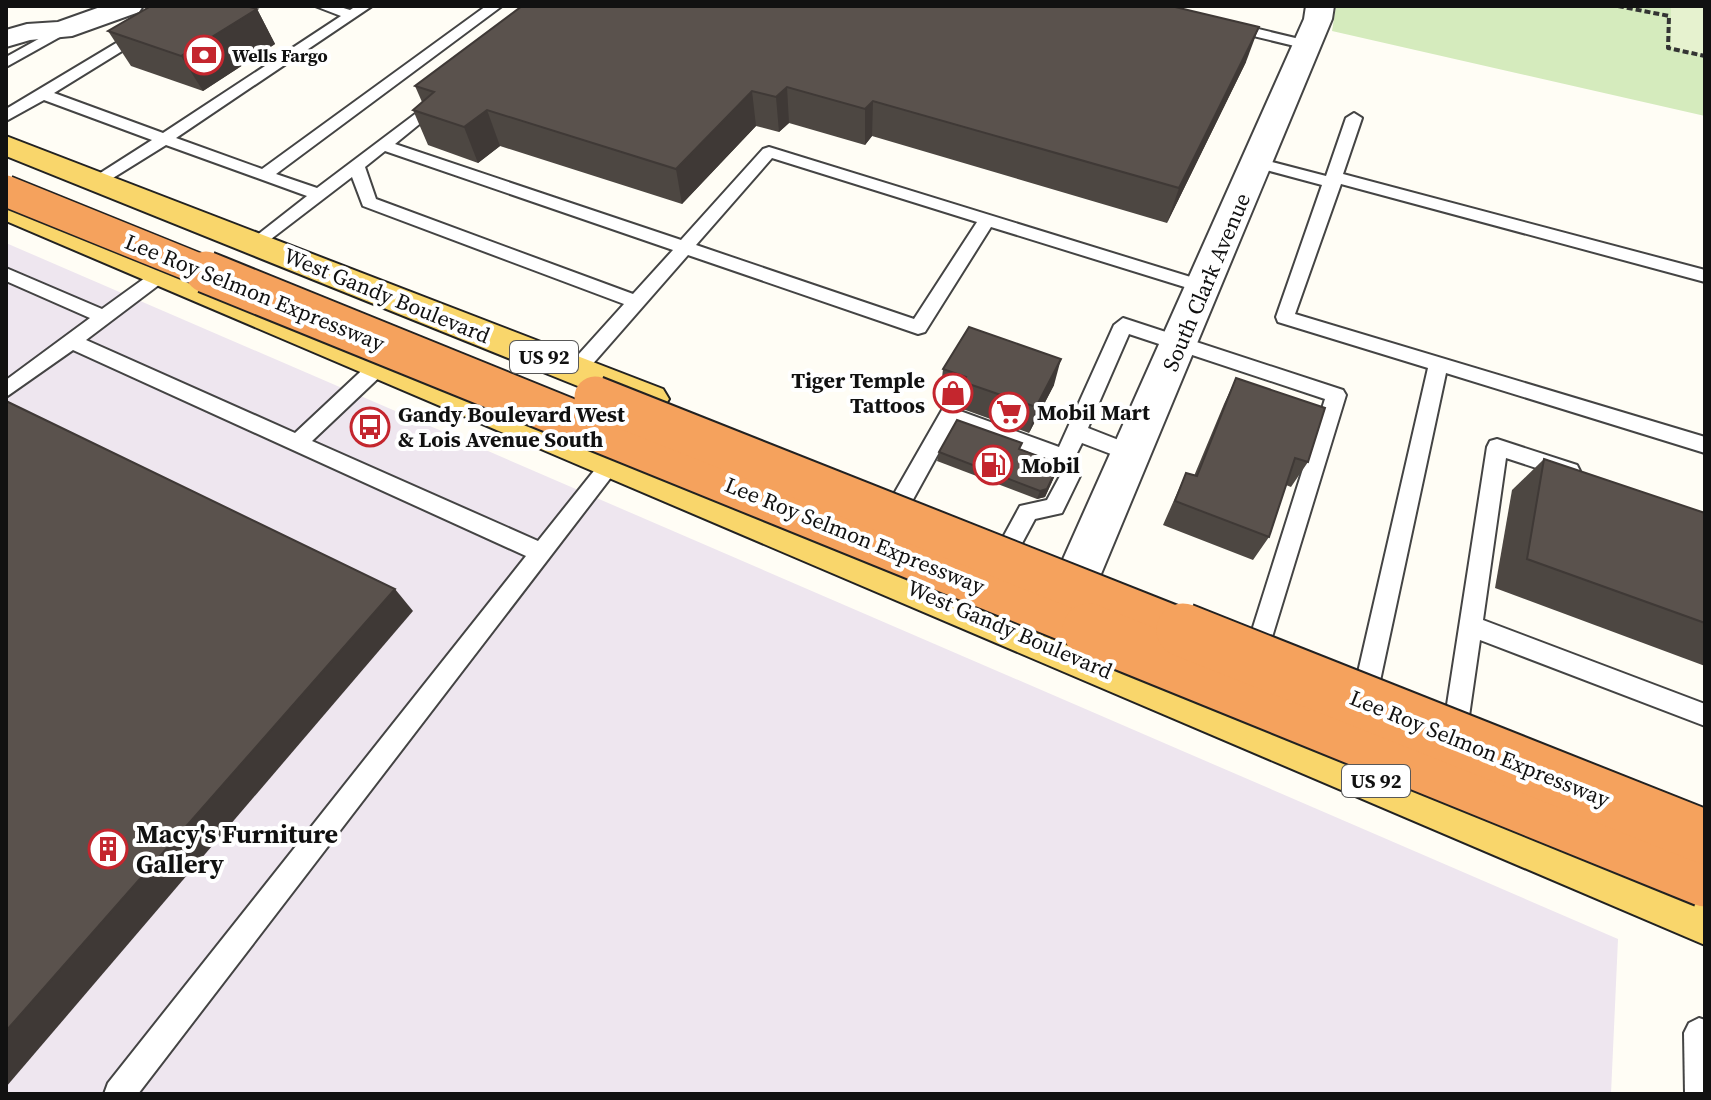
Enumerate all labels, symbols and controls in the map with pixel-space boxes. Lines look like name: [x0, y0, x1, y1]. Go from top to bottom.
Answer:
bank icon: Wells Fargo: [183, 34, 225, 76]
place label: Wells Fargo: [232, 43, 328, 68]
street label: South Clark Avenue: [1155, 188, 1257, 376]
street label: Lee Roy Selmon Expressway: [121, 226, 390, 358]
street label: West Gandy Boulevard: [279, 240, 495, 350]
road number: US 92: [510, 341, 578, 373]
place label: Tiger Temple Tattoos: [791, 365, 925, 420]
shop icon: Tiger Temple Tattoos: [932, 372, 974, 414]
supermarket icon: Mobil Mart: [988, 391, 1030, 433]
place label: Mobil Mart: [1037, 397, 1151, 427]
place label: Gandy Boulevard West & Lois Avenue South: [398, 399, 626, 454]
bus stop icon: Gandy Boulevard West & Lois Avenue South: [349, 406, 391, 448]
fuel station icon: Mobil: [972, 444, 1014, 486]
place label: Mobil: [1021, 450, 1080, 480]
street label: Lee Roy Selmon Expressway: [721, 469, 990, 601]
street label: West Gandy Boulevard: [903, 572, 1118, 686]
street label: Lee Roy Selmon Expressway: [1346, 682, 1615, 814]
road number: US 92: [1342, 765, 1410, 797]
place label: Macy's Furniture Gallery: [136, 816, 338, 882]
building icon: Macy's Furniture Gallery: [87, 828, 129, 870]

